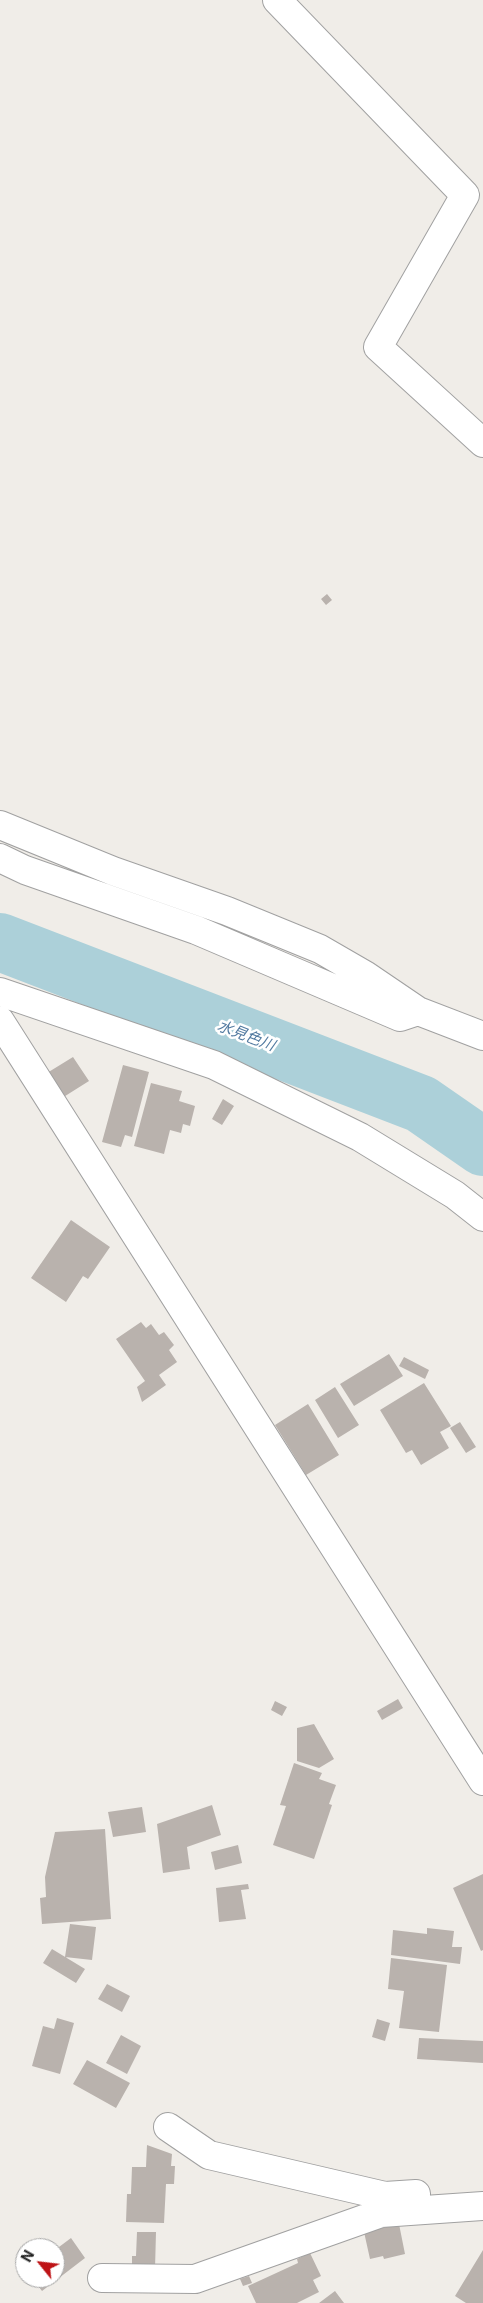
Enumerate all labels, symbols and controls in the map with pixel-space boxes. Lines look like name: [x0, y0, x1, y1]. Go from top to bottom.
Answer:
water label: 水見色川: [215, 1017, 277, 1055]
north arrow: [15, 2238, 65, 2288]
text: N: [17, 2247, 37, 2265]

